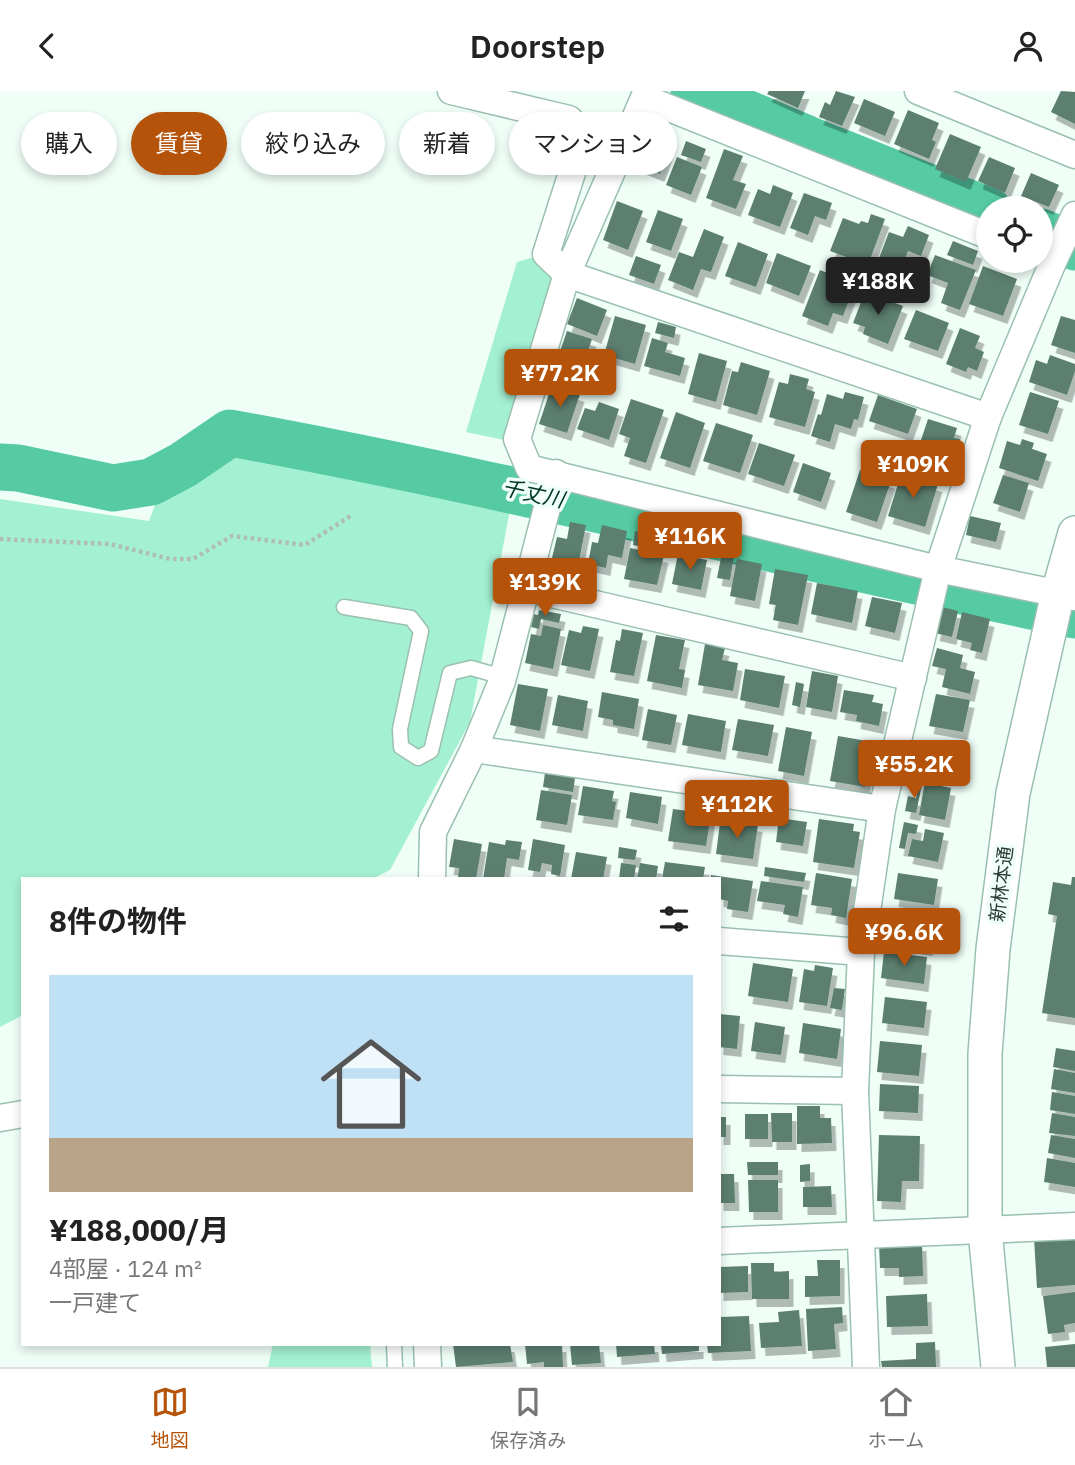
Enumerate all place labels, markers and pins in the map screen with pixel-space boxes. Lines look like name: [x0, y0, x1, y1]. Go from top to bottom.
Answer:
pin: ¥188K: [829, 257, 927, 317]
pin: ¥77.2K: [503, 349, 617, 409]
pin: ¥109K: [864, 441, 962, 500]
pin: ¥116K: [641, 512, 739, 572]
pin: ¥139K: [496, 559, 594, 618]
pin: ¥55.2K: [857, 741, 971, 800]
pin: ¥112K: [688, 781, 786, 840]
pin: ¥96.6K: [847, 909, 961, 968]

